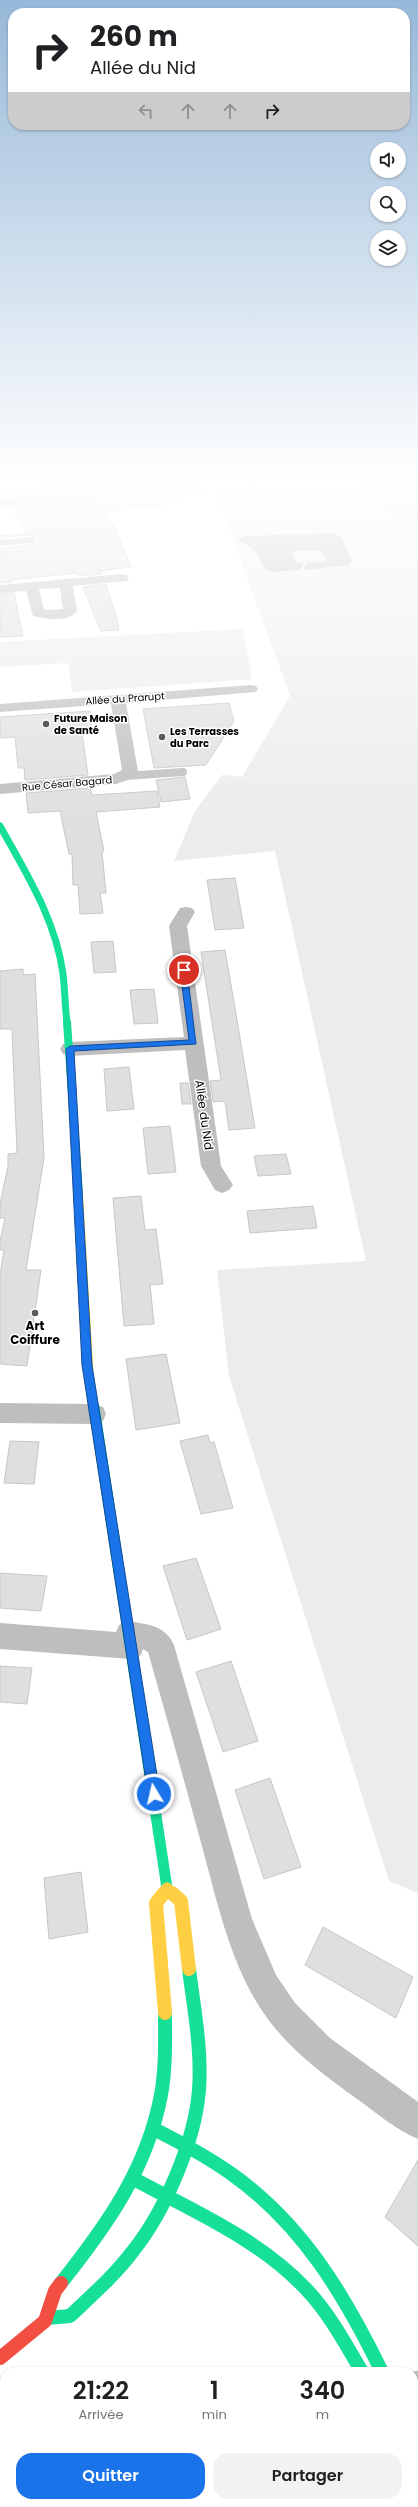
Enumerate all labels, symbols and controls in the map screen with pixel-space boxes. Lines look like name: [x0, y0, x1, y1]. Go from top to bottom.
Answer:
text: 260 m: [90, 17, 178, 56]
icon: right: [24, 24, 76, 76]
text: Allée du Nid: [90, 55, 196, 80]
icon: left: [135, 100, 157, 122]
icon: ahead: [177, 100, 199, 122]
icon: ahead: [219, 100, 241, 122]
icon: right: [261, 100, 283, 122]
map controls: [370, 142, 406, 266]
button: sound: [370, 142, 406, 178]
button: search: [370, 186, 406, 222]
button: layers: [370, 230, 406, 266]
street label: Allée du Prarupt: [85, 688, 166, 709]
place label: Future Maison de Santé: [54, 711, 127, 738]
marker: Future Maison de Santé: [41, 719, 51, 729]
place label: Les Terrasses du Parc: [170, 724, 239, 751]
marker: Les Terrasses du Parc: [157, 732, 167, 742]
street label: Rue César Bagard: [21, 772, 113, 795]
pin: [167, 953, 201, 987]
icon: arrive: [173, 959, 195, 981]
street label: Allée du Nid: [191, 1079, 218, 1151]
marker: Art Coiffure: [30, 1308, 40, 1318]
place label: Art Coiffure: [10, 1317, 60, 1348]
position arrow: [133, 1773, 175, 1815]
text: 21:22: [73, 2374, 129, 2407]
text: 1: [210, 2374, 219, 2407]
text: 340: [300, 2374, 345, 2407]
text: Arrivée: [78, 2405, 123, 2424]
text: min: [202, 2405, 227, 2424]
text: m: [316, 2405, 329, 2424]
button: Quitter: [16, 2453, 205, 2499]
button: Partager: [213, 2453, 402, 2499]

